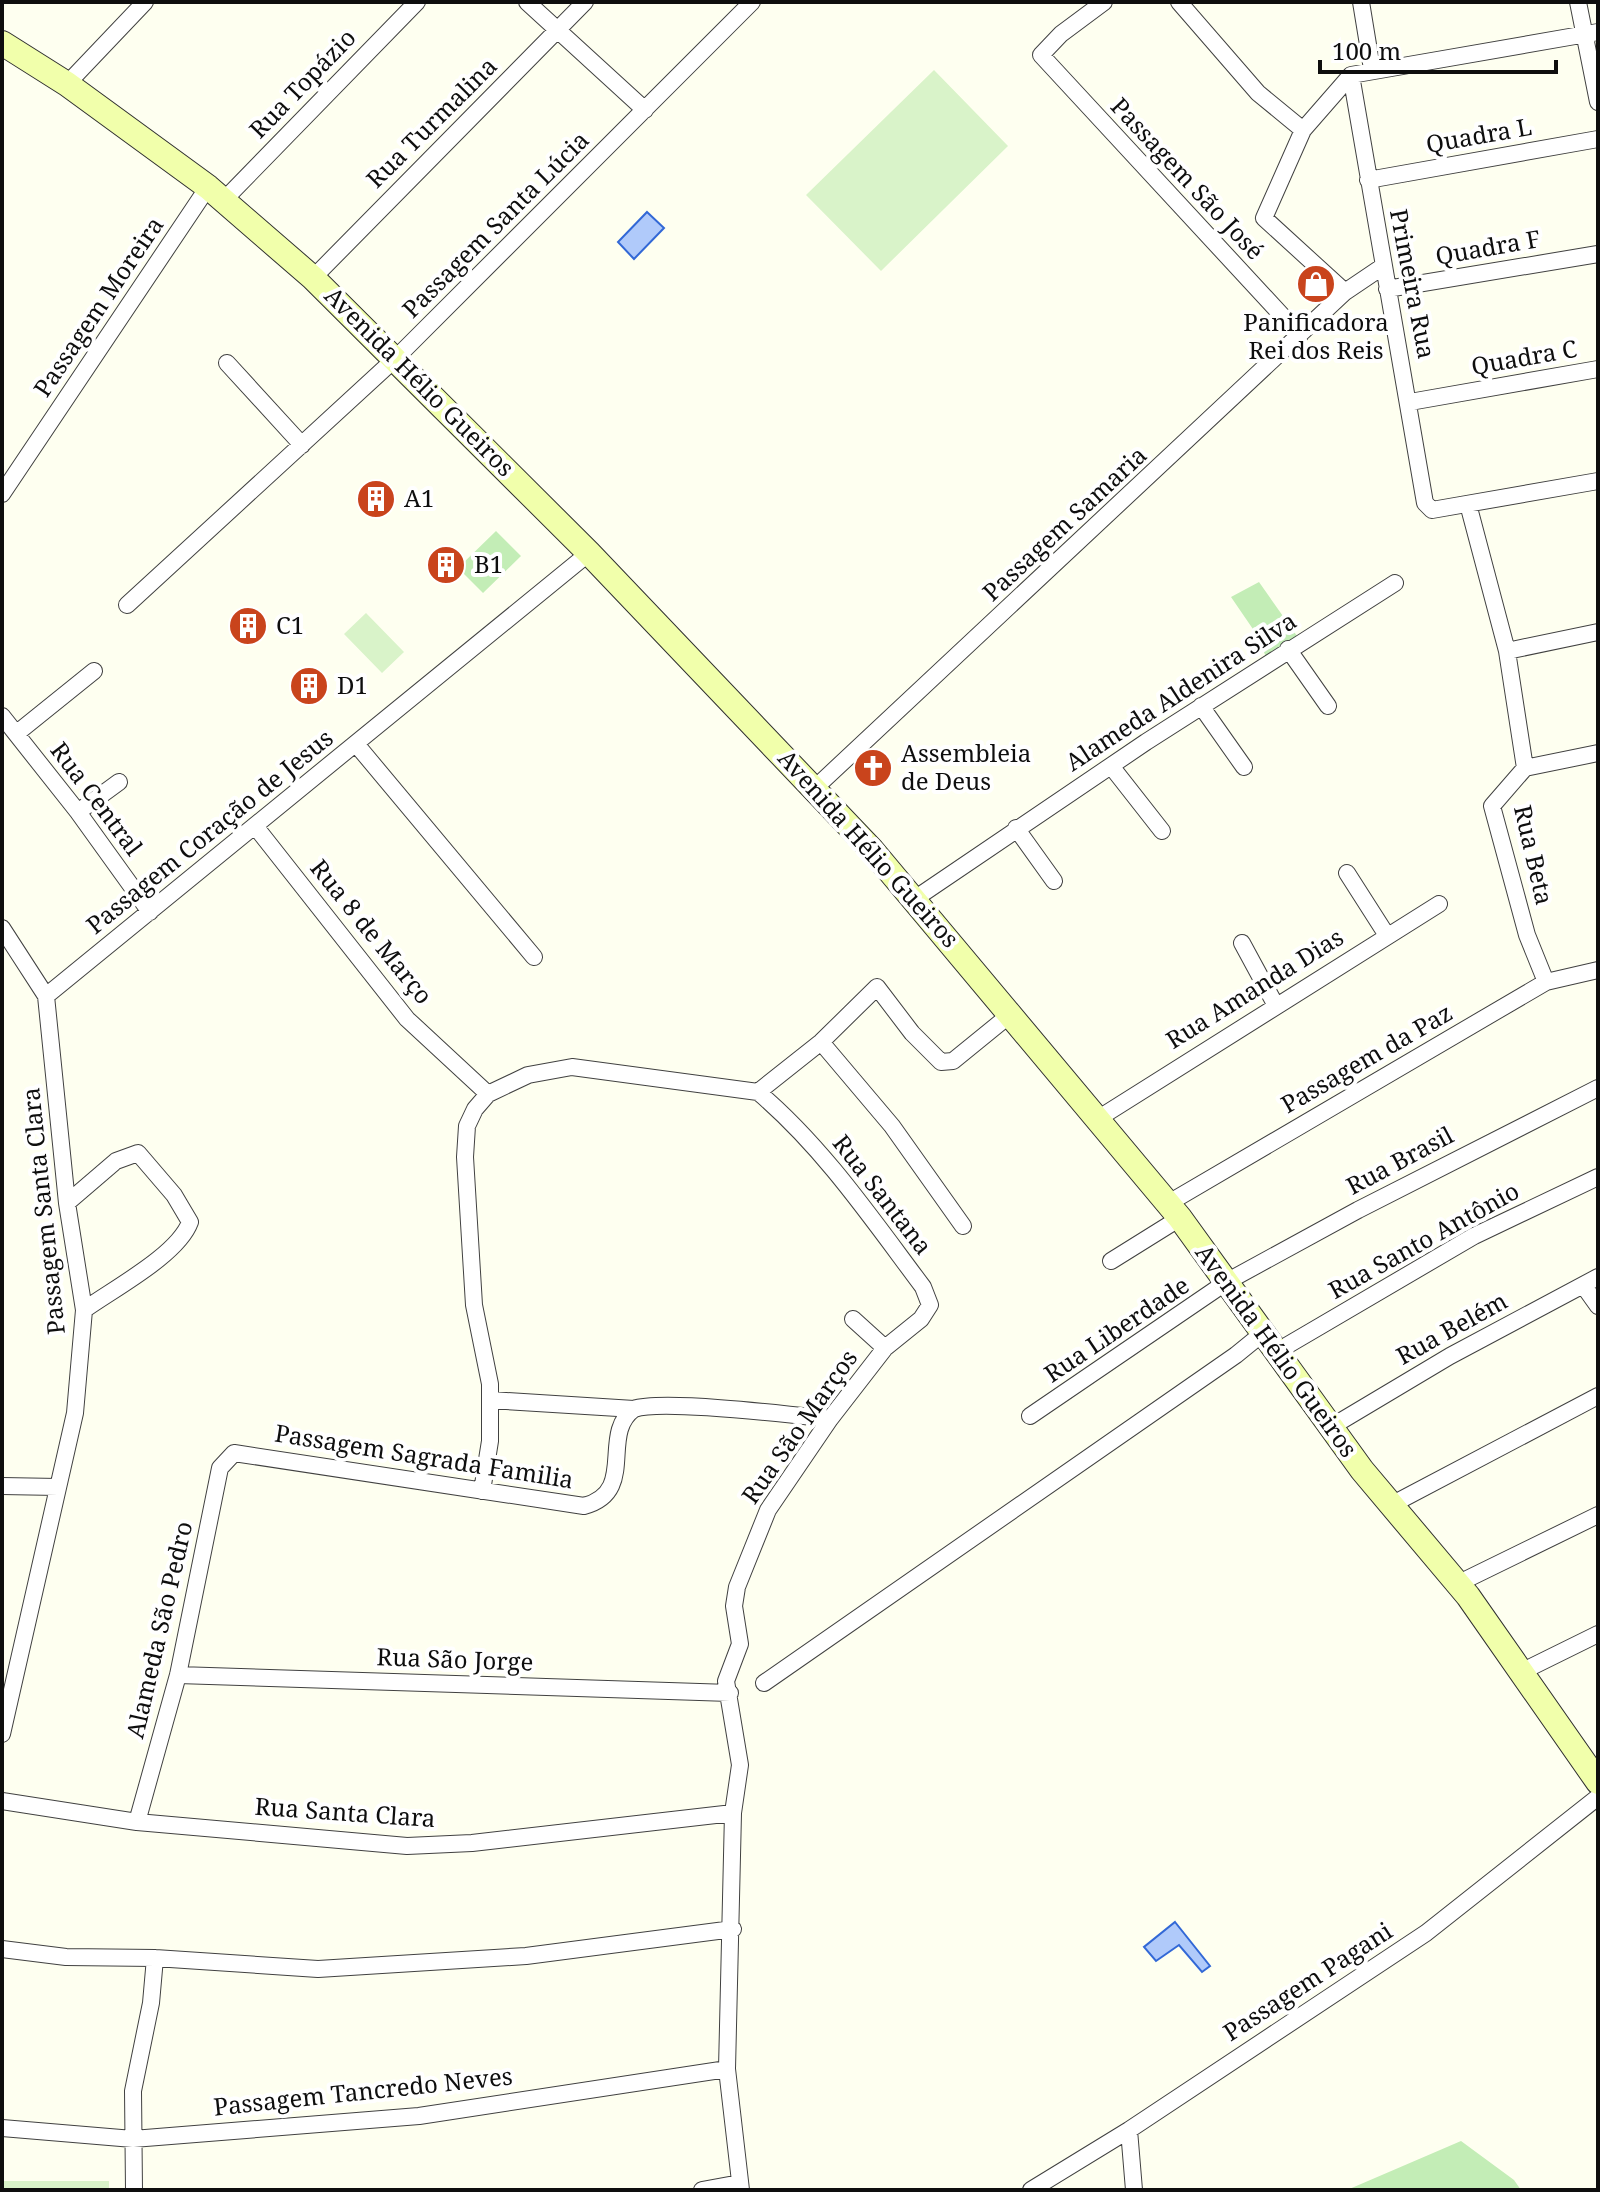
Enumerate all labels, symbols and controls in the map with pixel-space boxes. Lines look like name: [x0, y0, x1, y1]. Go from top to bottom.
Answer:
street label: Rua Topázio: [241, 21, 362, 145]
scale bar: [1320, 24, 1556, 74]
text: 100 m: [1332, 34, 1401, 67]
street label: Rua Turmalina: [358, 49, 504, 195]
street label: Passagem São José: [1104, 90, 1272, 266]
street label: Quadra L: [1423, 109, 1534, 160]
street label: Passagem Santa Lúcia: [394, 123, 595, 324]
street label: Primeira Rua: [1383, 206, 1444, 361]
street label: Passagem Moreira: [25, 210, 170, 403]
street label: Quadra F: [1433, 221, 1543, 272]
shop icon: Panificadora Rei dos Reis: [1295, 263, 1337, 305]
street label: Avenida Hélio Gueiros: [318, 279, 522, 483]
place label: Panificadora Rei dos Reis: [1243, 305, 1389, 366]
street label: Quadra C: [1468, 331, 1579, 382]
street label: Passagem Samaria: [975, 438, 1153, 608]
building icon: A1: [355, 478, 397, 520]
place label: A1: [404, 481, 434, 514]
building icon: B1: [425, 544, 467, 586]
place label: B1: [474, 547, 503, 580]
street label: Alameda Aldenira Silva: [1058, 604, 1302, 778]
building icon: C1: [227, 605, 269, 647]
place label: C1: [276, 608, 304, 641]
building icon: D1: [288, 665, 330, 707]
place label: D1: [337, 668, 368, 701]
street label: Passagem Coração de Jesus: [79, 721, 339, 941]
street label: Rua Central: [44, 735, 151, 862]
place label: Assembleia de Deus: [901, 736, 1031, 797]
street label: Avenida Hélio Gueiros: [771, 742, 967, 954]
church icon: Assembleia de Deus: [852, 747, 894, 789]
street label: Rua Beta: [1507, 802, 1562, 908]
street label: Rua 8 de Março: [304, 852, 441, 1010]
street label: Rua Amanda Dias: [1159, 920, 1349, 1056]
street label: Passagem da Paz: [1275, 995, 1458, 1120]
street label: Passagem Santa Clara: [13, 1086, 72, 1336]
street label: Rua Brasil: [1340, 1117, 1459, 1202]
street label: Rua Santana: [826, 1127, 940, 1261]
street label: Rua Santo Antônio: [1322, 1174, 1524, 1306]
street label: Avenida Hélio Gueiros: [1189, 1237, 1366, 1463]
street label: Rua Liberdade: [1037, 1268, 1195, 1389]
street label: Rua Belém: [1390, 1283, 1513, 1372]
street label: Rua São Marços: [733, 1342, 864, 1510]
street label: Passagem Sagrada Familia: [273, 1416, 576, 1495]
street label: Alameda São Pedro: [118, 1518, 200, 1741]
street label: Rua São Jorge: [376, 1639, 534, 1678]
street label: Rua Santa Clara: [254, 1789, 437, 1834]
street label: Passagem Pagani: [1216, 1914, 1398, 2048]
street label: Passagem Tancredo Neves: [212, 2058, 514, 2123]

